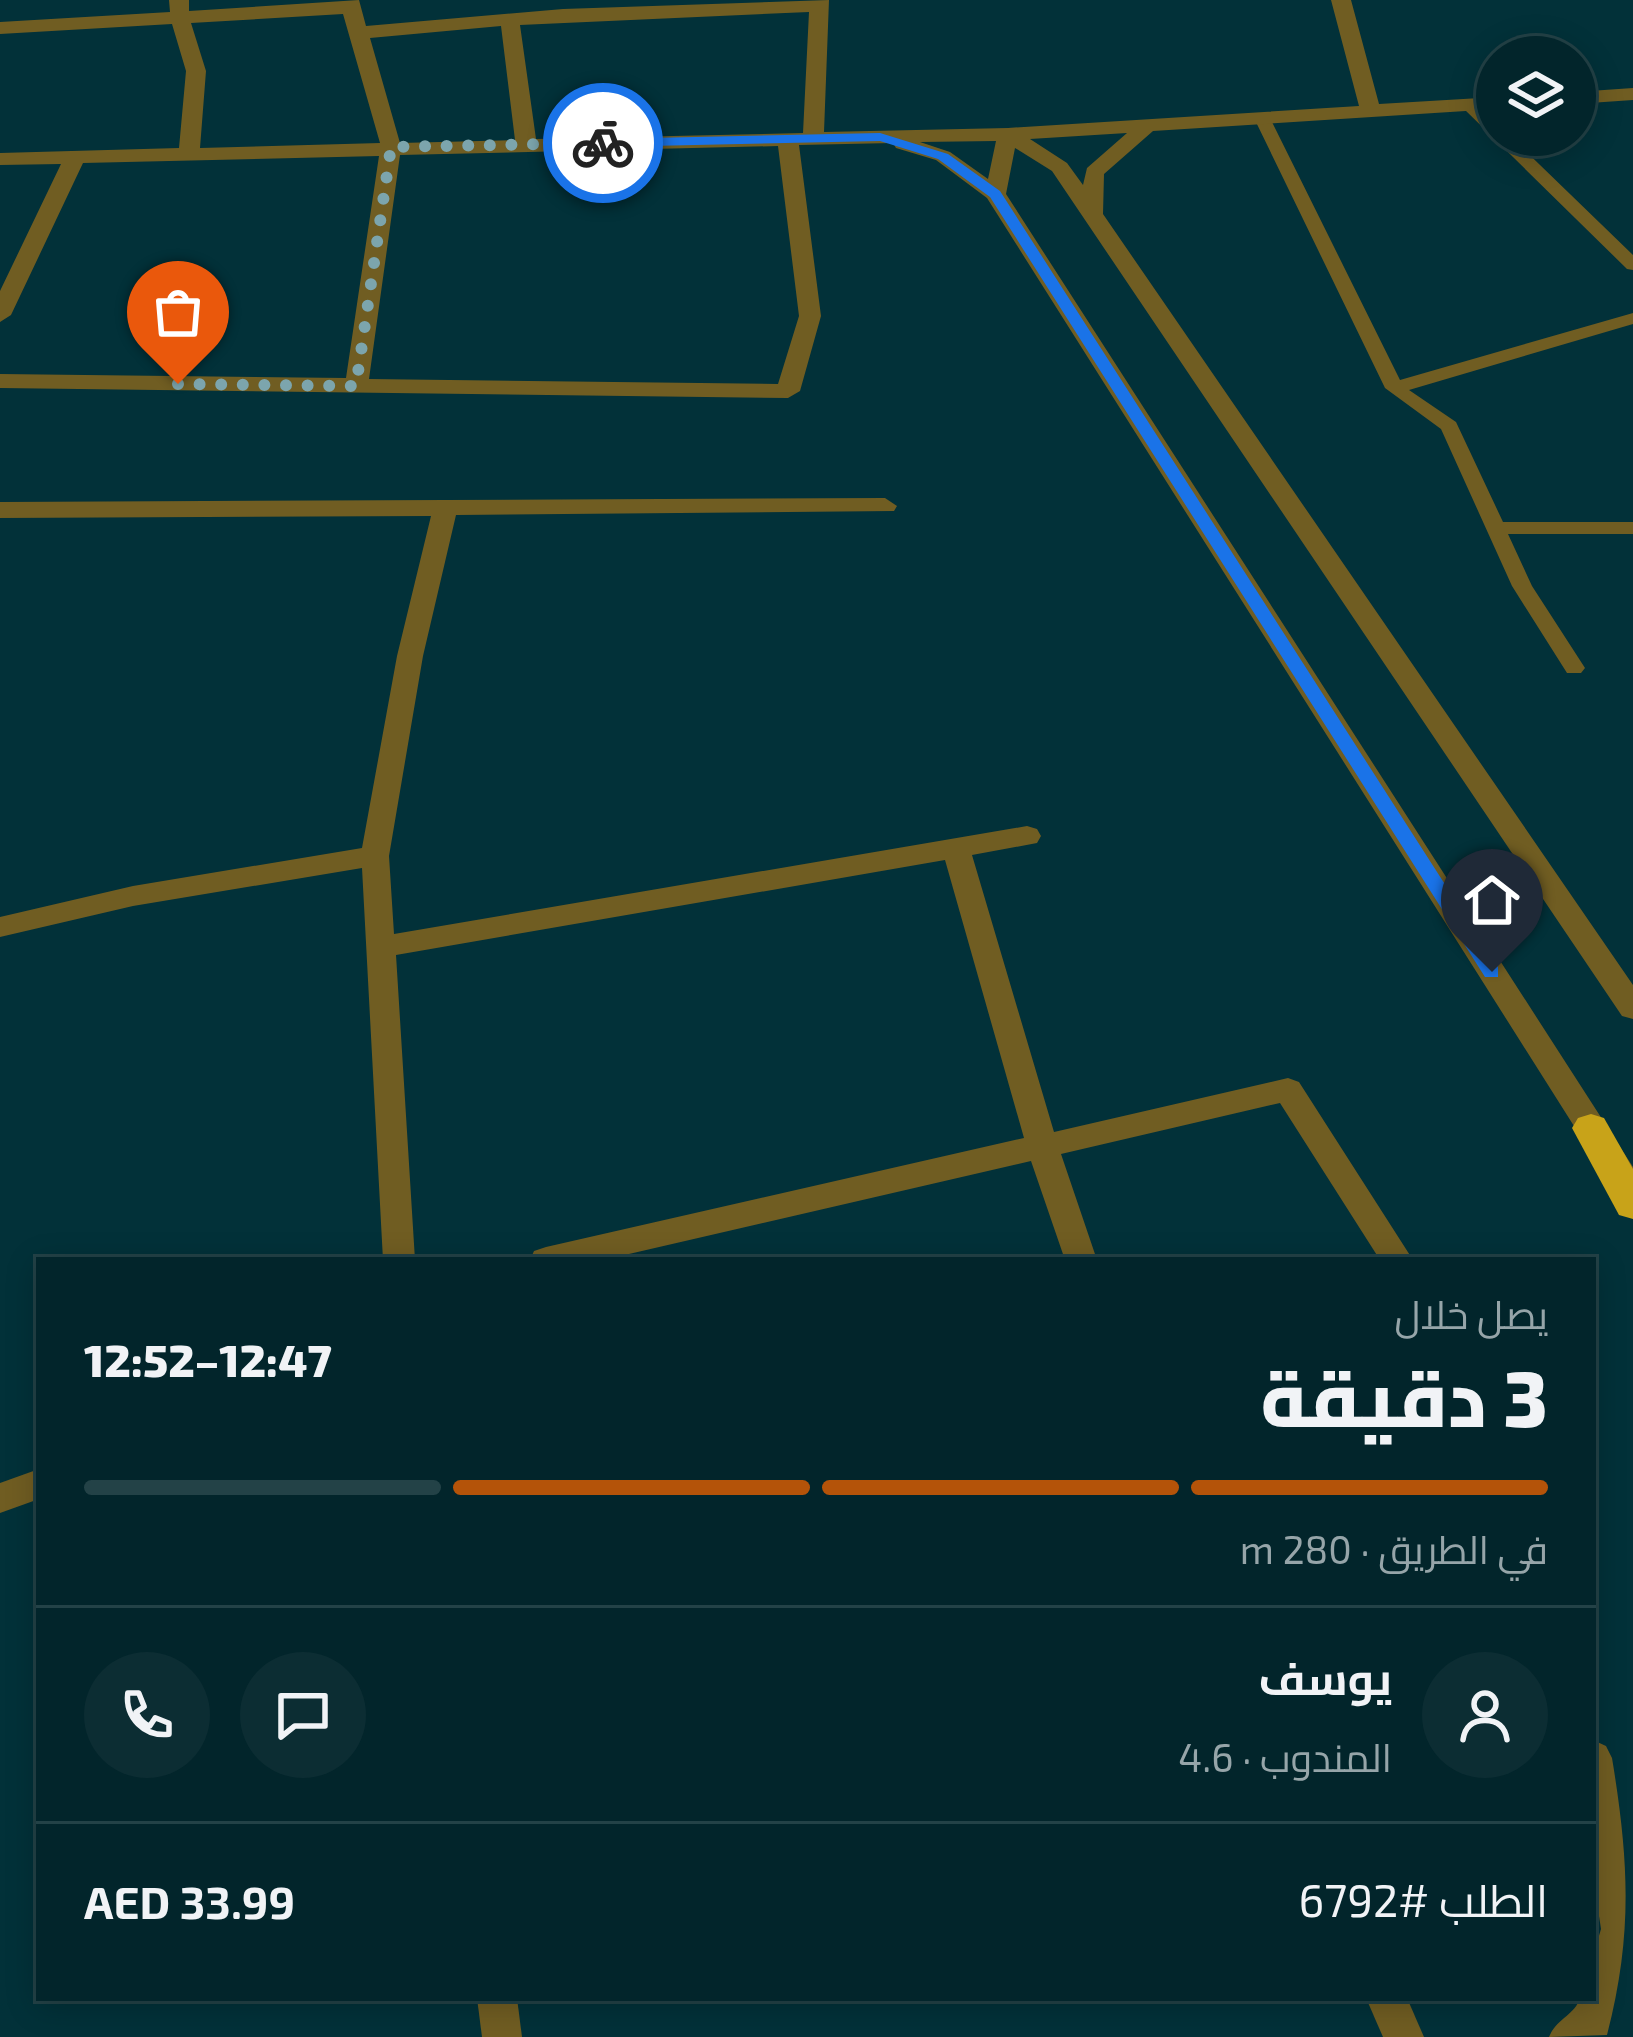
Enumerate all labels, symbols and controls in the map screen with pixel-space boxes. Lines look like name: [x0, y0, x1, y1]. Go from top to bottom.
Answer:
map controls: [1476, 36, 1596, 156]
button: layers: [1476, 36, 1596, 156]
courier: [543, 83, 663, 203]
icon: bike: [570, 110, 636, 176]
pin: [127, 261, 229, 384]
icon: bag: [145, 279, 211, 345]
pin: [1441, 849, 1543, 972]
icon: home: [1459, 867, 1525, 933]
text: يصل خلال: [1395, 1290, 1548, 1337]
text: 12:47–12:52: [84, 1332, 332, 1386]
text: 3 دقيقة: [1260, 1349, 1548, 1443]
text: في الطريق · 280 m: [1240, 1525, 1548, 1572]
text: يوسف: [1258, 1650, 1392, 1704]
button: phone: [84, 1652, 210, 1778]
button: chat: [240, 1652, 366, 1778]
button: person: [1422, 1652, 1548, 1778]
text: المندوب · 4.6: [1178, 1733, 1392, 1780]
text: الطلب #6792: [1299, 1872, 1548, 1926]
text: AED 33.99: [84, 1874, 295, 1928]

